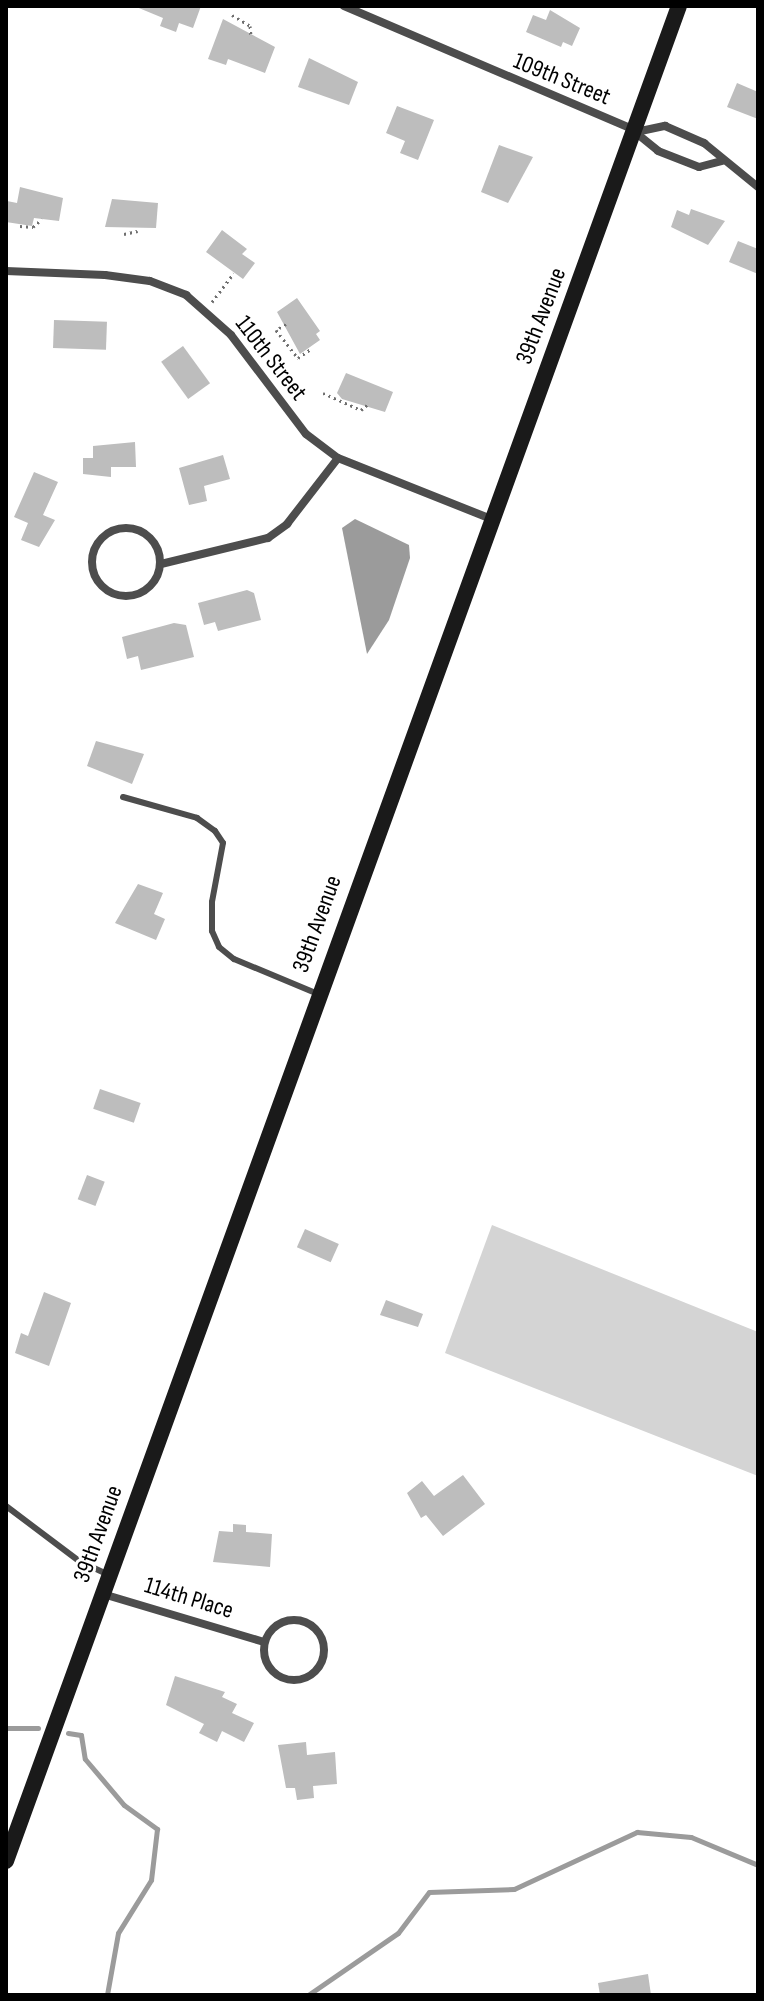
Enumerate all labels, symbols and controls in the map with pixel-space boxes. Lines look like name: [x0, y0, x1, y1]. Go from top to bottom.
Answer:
street label: 109th Street: [509, 47, 615, 111]
street label: 39th Avenue: [509, 264, 573, 368]
street label: 110th Street: [229, 310, 313, 406]
street label: 39th Avenue: [286, 872, 348, 976]
street label: 39th Avenue: [67, 1482, 129, 1586]
street label: 114th Place: [141, 1571, 237, 1625]

